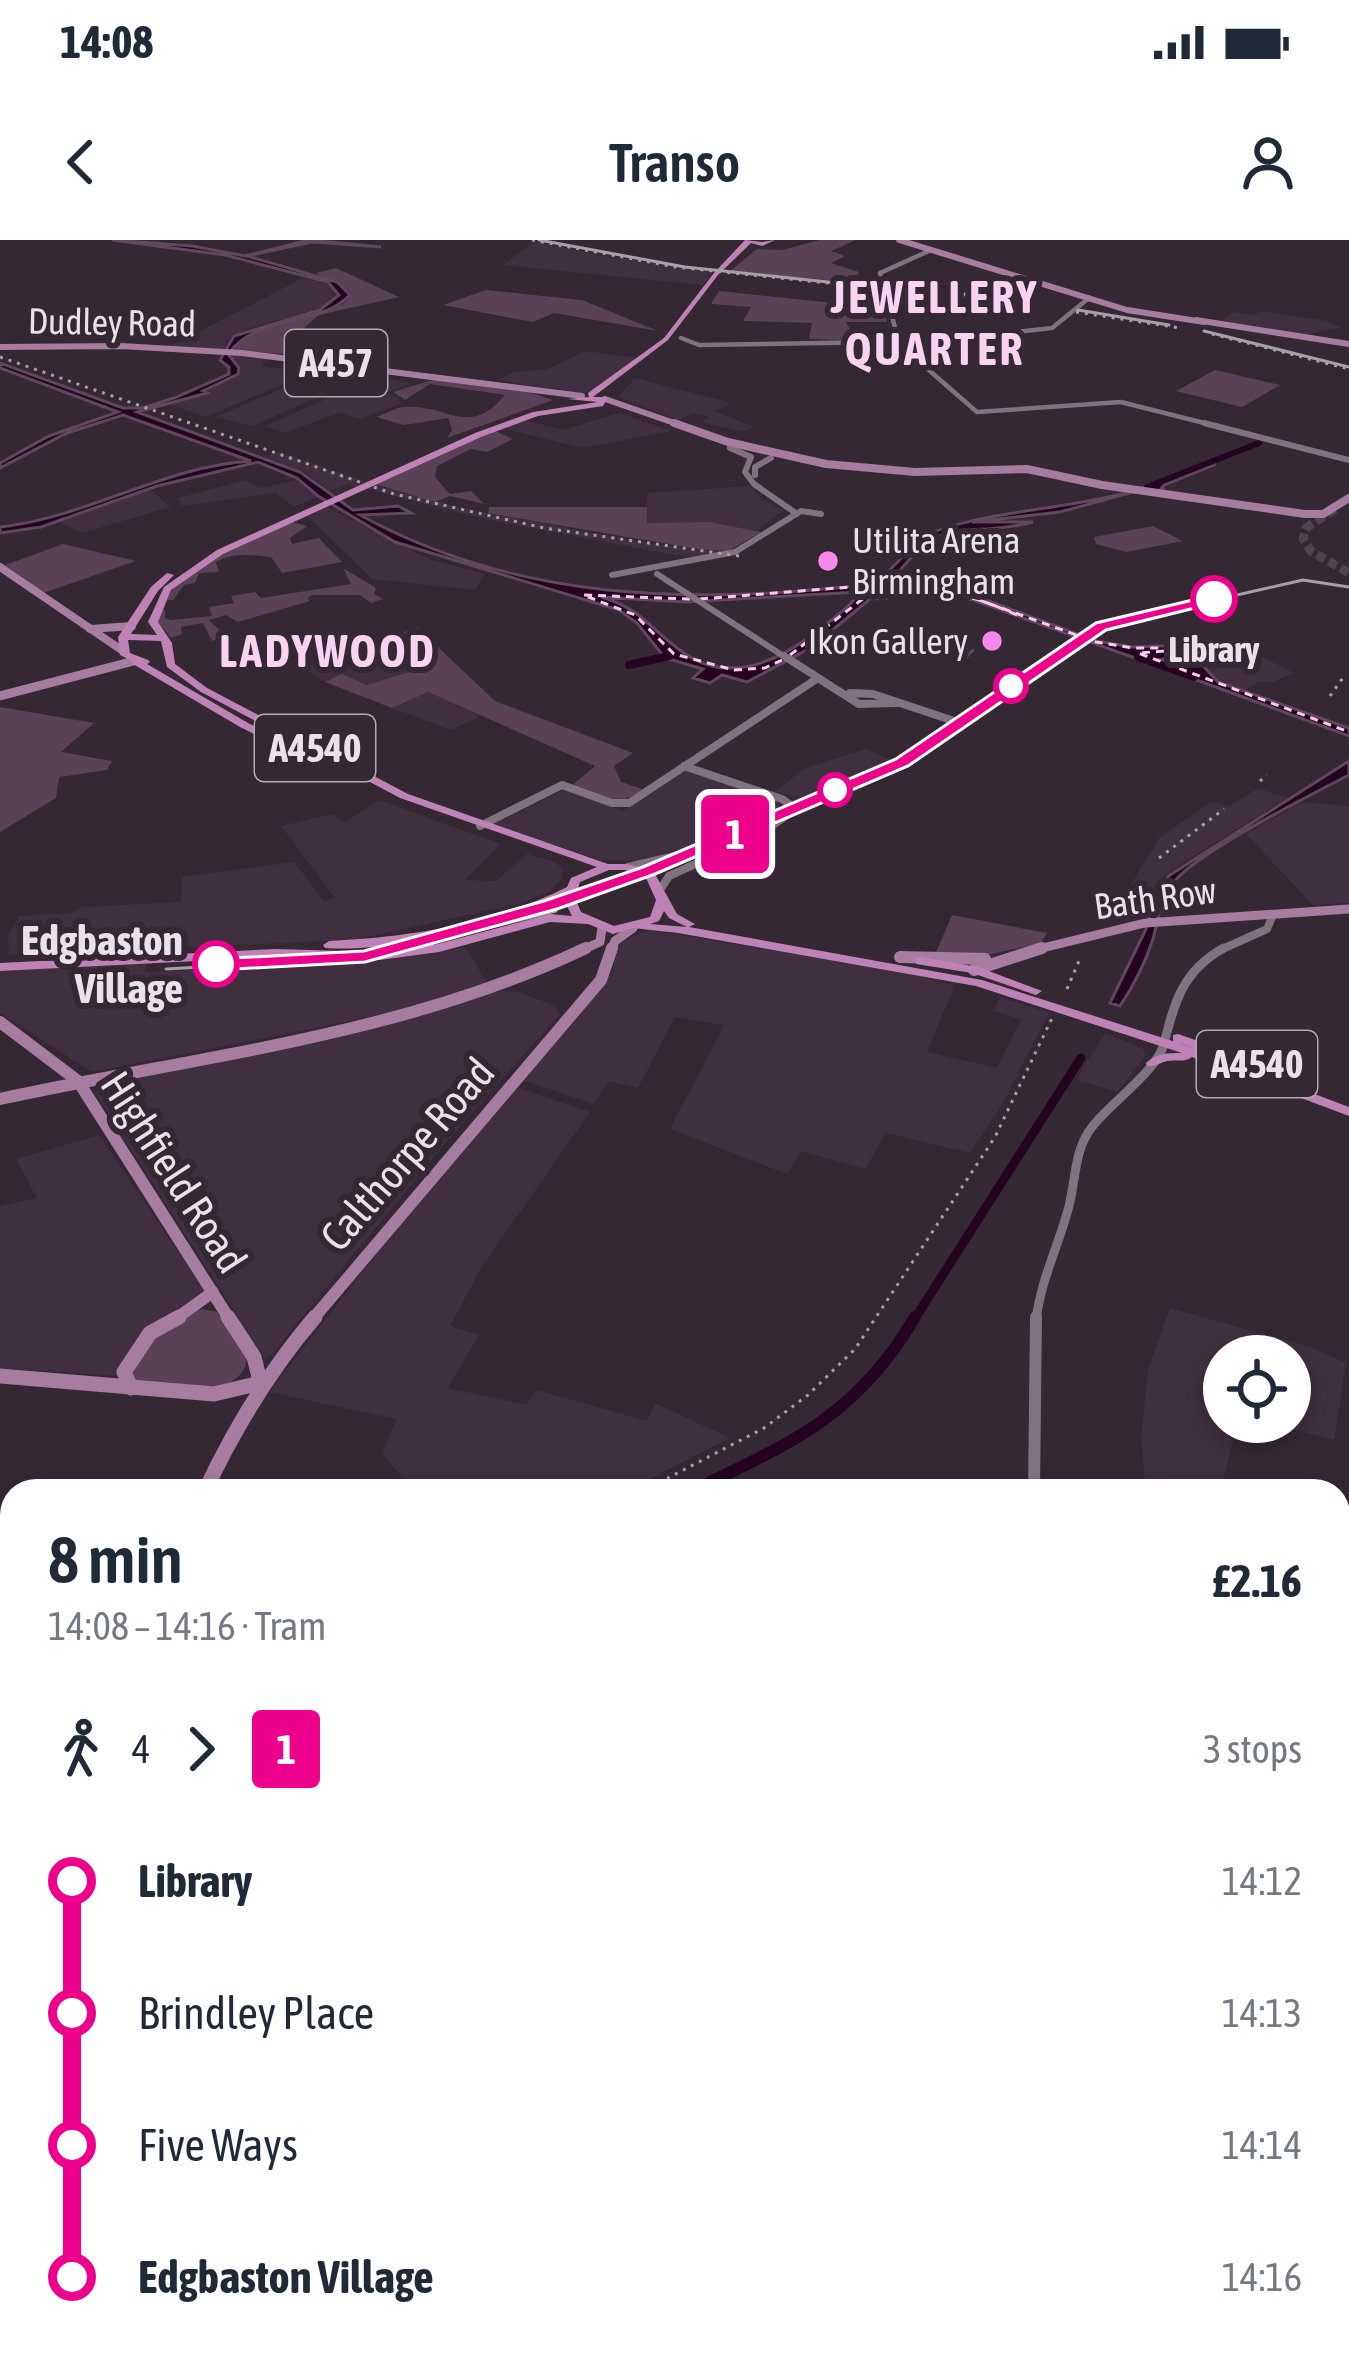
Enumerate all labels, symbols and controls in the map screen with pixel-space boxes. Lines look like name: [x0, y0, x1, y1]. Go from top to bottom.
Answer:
text: 14:08: [60, 16, 154, 68]
icon: back: [48, 129, 114, 195]
icon: person: [1235, 129, 1301, 195]
text: Transo: [609, 132, 740, 193]
district label: JEWELLERY QUARTER: [830, 271, 1039, 375]
street label: Dudley Road: [28, 300, 196, 344]
road number: A457: [285, 330, 387, 396]
place label: Utilita Arena Birmingham: [852, 519, 1021, 602]
marker: Utilita Arena Birmingham: [815, 548, 841, 574]
marker: Library: [1192, 577, 1236, 621]
place label: Ikon Gallery: [808, 620, 968, 662]
district label: LADYWOOD: [219, 625, 437, 677]
marker: Ikon Gallery: [979, 628, 1005, 654]
place label: Library: [1168, 628, 1260, 670]
unlabelled marker: [995, 670, 1027, 702]
road number: A4540: [255, 715, 375, 781]
unlabelled marker: [819, 774, 851, 806]
line badge: 1: [696, 795, 774, 873]
text: 1: [725, 810, 745, 858]
street label: Bath Row: [1091, 869, 1219, 927]
place label: Edgbaston Village: [21, 916, 183, 1012]
marker: Edgbaston Village: [194, 942, 238, 986]
road number: A4540: [1197, 1031, 1317, 1097]
street label: Calthorpe Road: [310, 1048, 504, 1260]
street label: Highfield Road: [91, 1063, 257, 1281]
map controls: [1203, 1335, 1311, 1443]
button: locate: [1203, 1335, 1311, 1443]
text: 8 min: [48, 1521, 183, 1597]
text: £2.16: [1212, 1555, 1302, 1607]
text: 14:08 – 14:16 · Tram: [48, 1604, 326, 1648]
icon: walk: [48, 1716, 114, 1782]
icon: forward: [168, 1716, 234, 1782]
text: 1: [276, 1725, 296, 1773]
text: 4: [132, 1727, 150, 1771]
text: 3 stops: [1203, 1727, 1302, 1771]
text: Library: [138, 1855, 252, 1907]
text: 14:12: [1222, 1859, 1302, 1903]
text: Brindley Place: [138, 1987, 374, 2039]
text: 14:13: [1222, 1991, 1302, 2035]
text: Five Ways: [138, 2119, 298, 2171]
text: 14:14: [1222, 2123, 1302, 2167]
text: Edgbaston Village: [138, 2251, 434, 2303]
text: 14:16: [1222, 2255, 1302, 2299]

